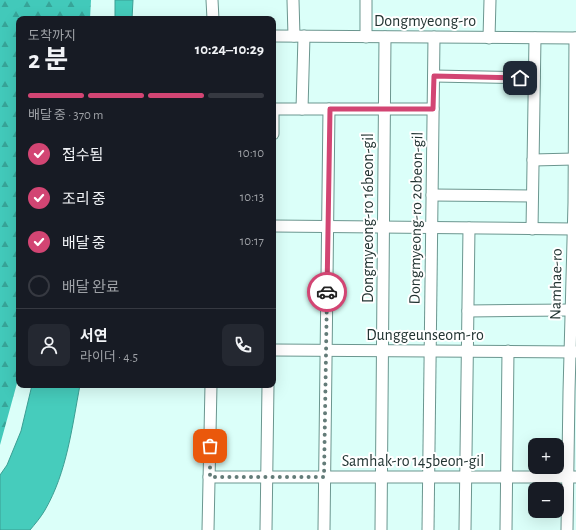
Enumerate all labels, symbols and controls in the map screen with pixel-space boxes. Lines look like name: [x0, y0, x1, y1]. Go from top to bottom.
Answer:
street label: Dongmyeong-ro: [374, 13, 476, 30]
text: 도착까지: [28, 30, 76, 43]
text: 10:24–10:29: [195, 42, 264, 57]
text: 2 분: [28, 47, 68, 73]
pin: [503, 61, 537, 95]
icon: home: [509, 67, 531, 89]
text: 배달 중 · 370 m: [28, 109, 103, 122]
street label: Dongmyeong-ro 20beon-gil: [406, 132, 427, 304]
street label: Dongmyeong-ro 16beon-gil: [360, 133, 377, 303]
icon: check: [28, 143, 50, 165]
text: 10:10: [238, 147, 264, 160]
text: 접수됨: [62, 148, 103, 163]
icon: check: [28, 187, 50, 209]
text: 10:13: [240, 191, 264, 204]
text: 조리 중: [62, 192, 106, 207]
icon: check: [28, 231, 50, 253]
text: 10:17: [240, 235, 264, 248]
text: 배달 중: [62, 236, 106, 251]
street label: Namhae-ro: [547, 248, 565, 320]
courier: [307, 272, 347, 312]
text: 배달 완료: [62, 280, 120, 295]
icon: car: [316, 281, 338, 303]
button: person: [28, 324, 70, 366]
button: phone: [222, 324, 264, 366]
street label: Dunggeunseom-ro: [366, 327, 484, 343]
text: 서연: [80, 329, 108, 344]
text: 라이더 · 4.5: [80, 351, 138, 364]
pin: [193, 429, 227, 463]
icon: bag: [199, 435, 221, 457]
map controls: [528, 438, 564, 518]
button: +: [528, 438, 564, 474]
street label: Samhak-ro 145beon-gil: [342, 453, 484, 469]
button: −: [528, 482, 564, 518]

